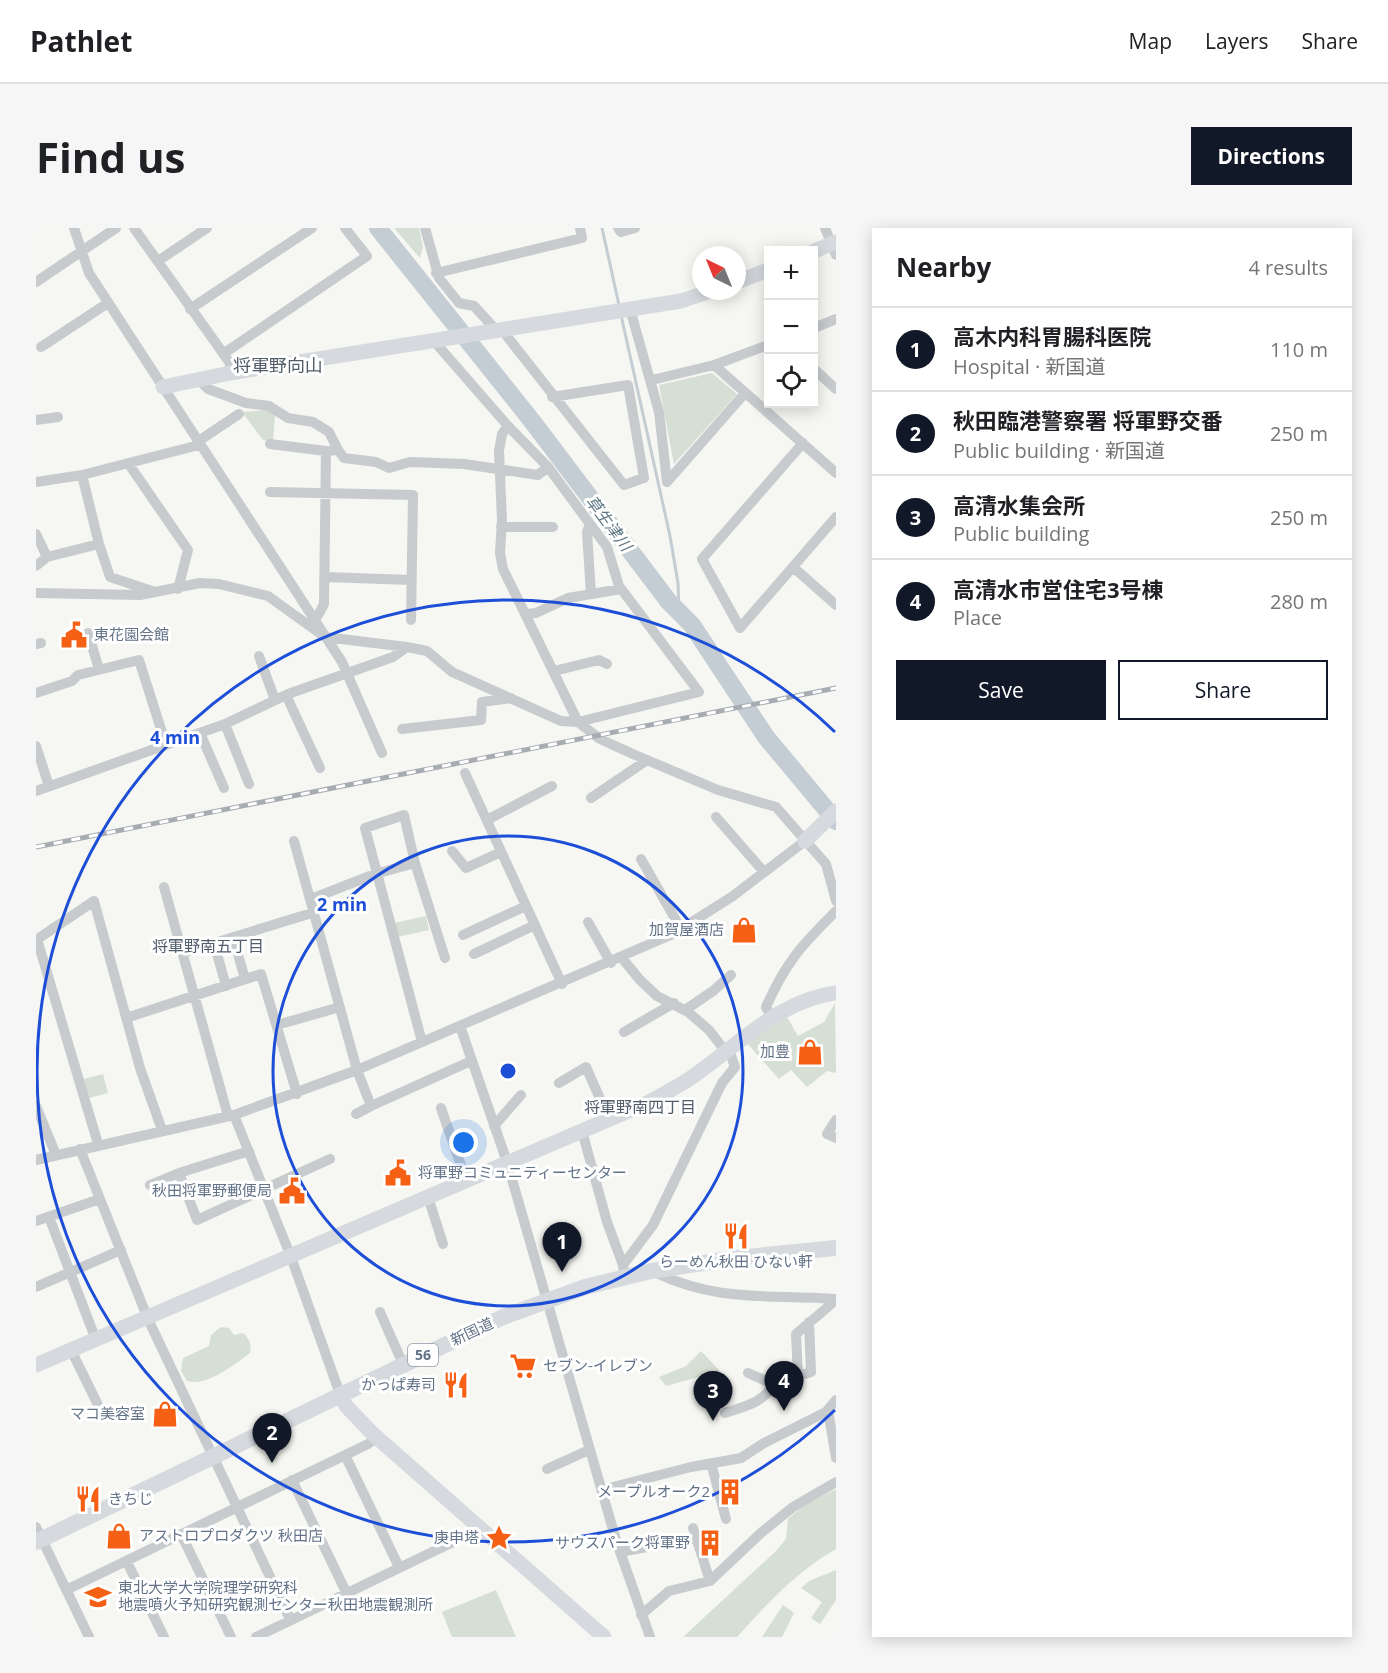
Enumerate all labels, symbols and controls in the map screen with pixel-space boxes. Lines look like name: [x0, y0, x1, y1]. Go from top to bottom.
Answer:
text: Pathlet: [30, 22, 132, 60]
text: Map: [1129, 27, 1172, 55]
text: Layers: [1205, 27, 1269, 55]
text: Share: [1302, 27, 1358, 55]
button: Directions: [1191, 127, 1352, 185]
text: Find us: [36, 128, 185, 185]
north arrow: [692, 246, 746, 300]
map controls: [764, 246, 818, 408]
button: +: [764, 246, 818, 300]
text: Nearby: [896, 249, 991, 285]
text: 4 results: [1248, 254, 1328, 281]
button: −: [764, 300, 818, 354]
text: 高木内科胃腸科医院: [953, 321, 1151, 351]
text: 1: [910, 336, 921, 363]
text: 110 m: [1270, 336, 1328, 363]
district label: 将軍野向山: [233, 353, 323, 377]
text: Hospital · 新国道: [953, 353, 1106, 380]
button: locate: [764, 354, 818, 408]
text: 秋田臨港警察署 将軍野交番: [953, 405, 1223, 435]
text: 2: [910, 420, 921, 447]
text: 250 m: [1270, 420, 1328, 447]
text: Public building · 新国道: [953, 437, 1165, 464]
text: 高清水集会所: [953, 490, 1085, 520]
water label: 草生津川: [581, 491, 638, 557]
text: 3: [910, 504, 921, 531]
text: 250 m: [1270, 504, 1328, 531]
text: Public building: [953, 520, 1089, 547]
text: 高清水市営住宅3号棟: [953, 574, 1164, 604]
text: 4: [910, 588, 921, 615]
text: 280 m: [1270, 588, 1328, 615]
text: Place: [953, 604, 1002, 631]
public building icon: 東花園会館: [59, 620, 89, 650]
place label: 東花園会館: [94, 624, 169, 644]
button: Save: [896, 660, 1106, 720]
button: Share: [1118, 660, 1328, 720]
text: 4 min: [150, 725, 200, 749]
text: 2 min: [317, 892, 367, 916]
shop icon: 加賀屋酒店: [729, 915, 759, 945]
place label: 加賀屋酒店: [649, 919, 724, 939]
district label: 将軍野南五丁目: [152, 935, 264, 957]
shop icon: 加豊: [795, 1037, 825, 1067]
place label: 加豊: [760, 1041, 790, 1061]
centre of rings: [498, 1061, 518, 1081]
district label: 将軍野南四丁目: [584, 1096, 696, 1118]
your location: [449, 1128, 478, 1157]
public building icon: 将軍野コミュニティーセンター: [383, 1158, 413, 1188]
place label: 将軍野コミュニティーセンター: [418, 1162, 627, 1182]
public building icon: 秋田将軍野郵便局: [277, 1176, 307, 1206]
place label: 秋田将軍野郵便局: [152, 1180, 272, 1200]
restaurant icon: らーめん秋田 ひない軒: [721, 1221, 751, 1251]
pin: 1: [542, 1222, 582, 1272]
place label: らーめん秋田 ひない軒: [659, 1251, 813, 1271]
street label: 新国道: [447, 1313, 496, 1350]
road number: 56: [408, 1344, 438, 1366]
supermarket icon: セブン-イレブン: [508, 1351, 538, 1381]
place label: セブン-イレブン: [543, 1355, 653, 1375]
pin: 4: [764, 1362, 804, 1411]
restaurant icon: かっぱ寿司: [441, 1370, 471, 1400]
pin: 3: [694, 1372, 732, 1421]
place label: かっぱ寿司: [361, 1374, 436, 1394]
shop icon: マコ美容室: [150, 1399, 180, 1429]
place label: マコ美容室: [70, 1403, 145, 1423]
pin: 2: [252, 1414, 292, 1463]
building icon: メープルオーク2: [715, 1477, 745, 1507]
place label: メープルオーク2: [597, 1481, 710, 1501]
restaurant icon: きちじ: [73, 1484, 103, 1514]
place label: きちじ: [108, 1488, 153, 1508]
shop icon: アストロプロダクツ 秋田店: [104, 1521, 134, 1551]
place icon: 庚申塔: [484, 1523, 514, 1553]
place label: アストロプロダクツ 秋田店: [139, 1525, 323, 1545]
place label: 庚申塔: [434, 1527, 479, 1547]
building icon: サウスパーク将軍野: [695, 1528, 725, 1558]
place label: サウスパーク将軍野: [555, 1532, 690, 1552]
place label: 東北大学大学院理学研究科 地震噴火予知研究観測センター秋田地震観測所: [118, 1577, 433, 1614]
school or university icon: 東北大学大学院理学研究科 地震噴火予知研究観測センター秋田地震観測所: [83, 1582, 113, 1612]

